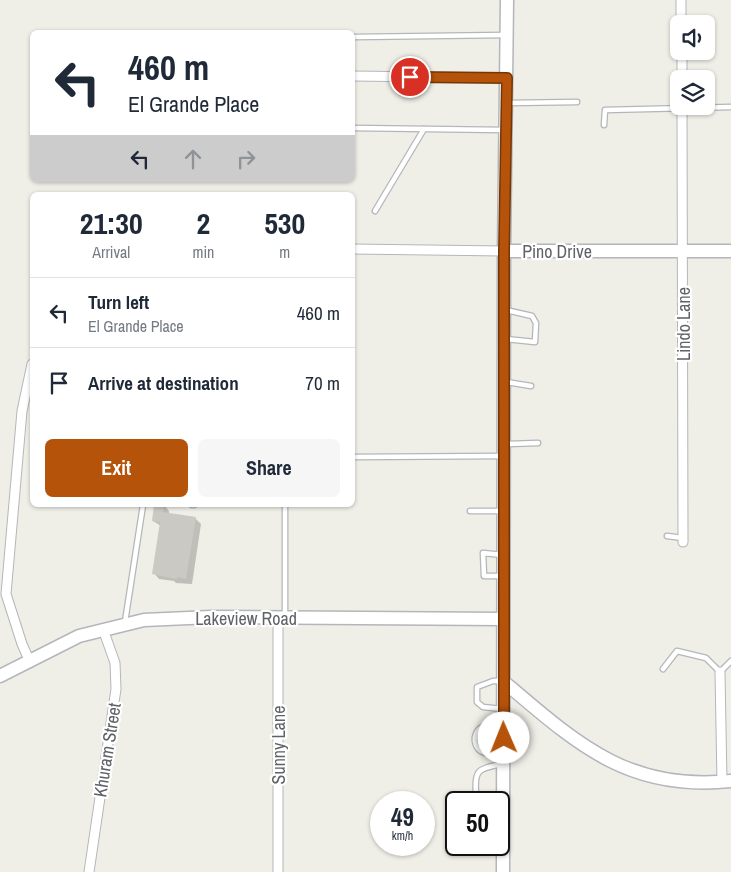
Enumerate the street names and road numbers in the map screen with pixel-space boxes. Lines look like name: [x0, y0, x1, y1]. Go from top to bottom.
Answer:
street label: Pino Drive: [522, 239, 592, 264]
street label: Lindo Lane: [671, 287, 696, 361]
street label: Lakeview Road: [195, 606, 297, 631]
street label: Khuram Street: [87, 701, 127, 799]
street label: Sunny Lane: [266, 706, 291, 784]

